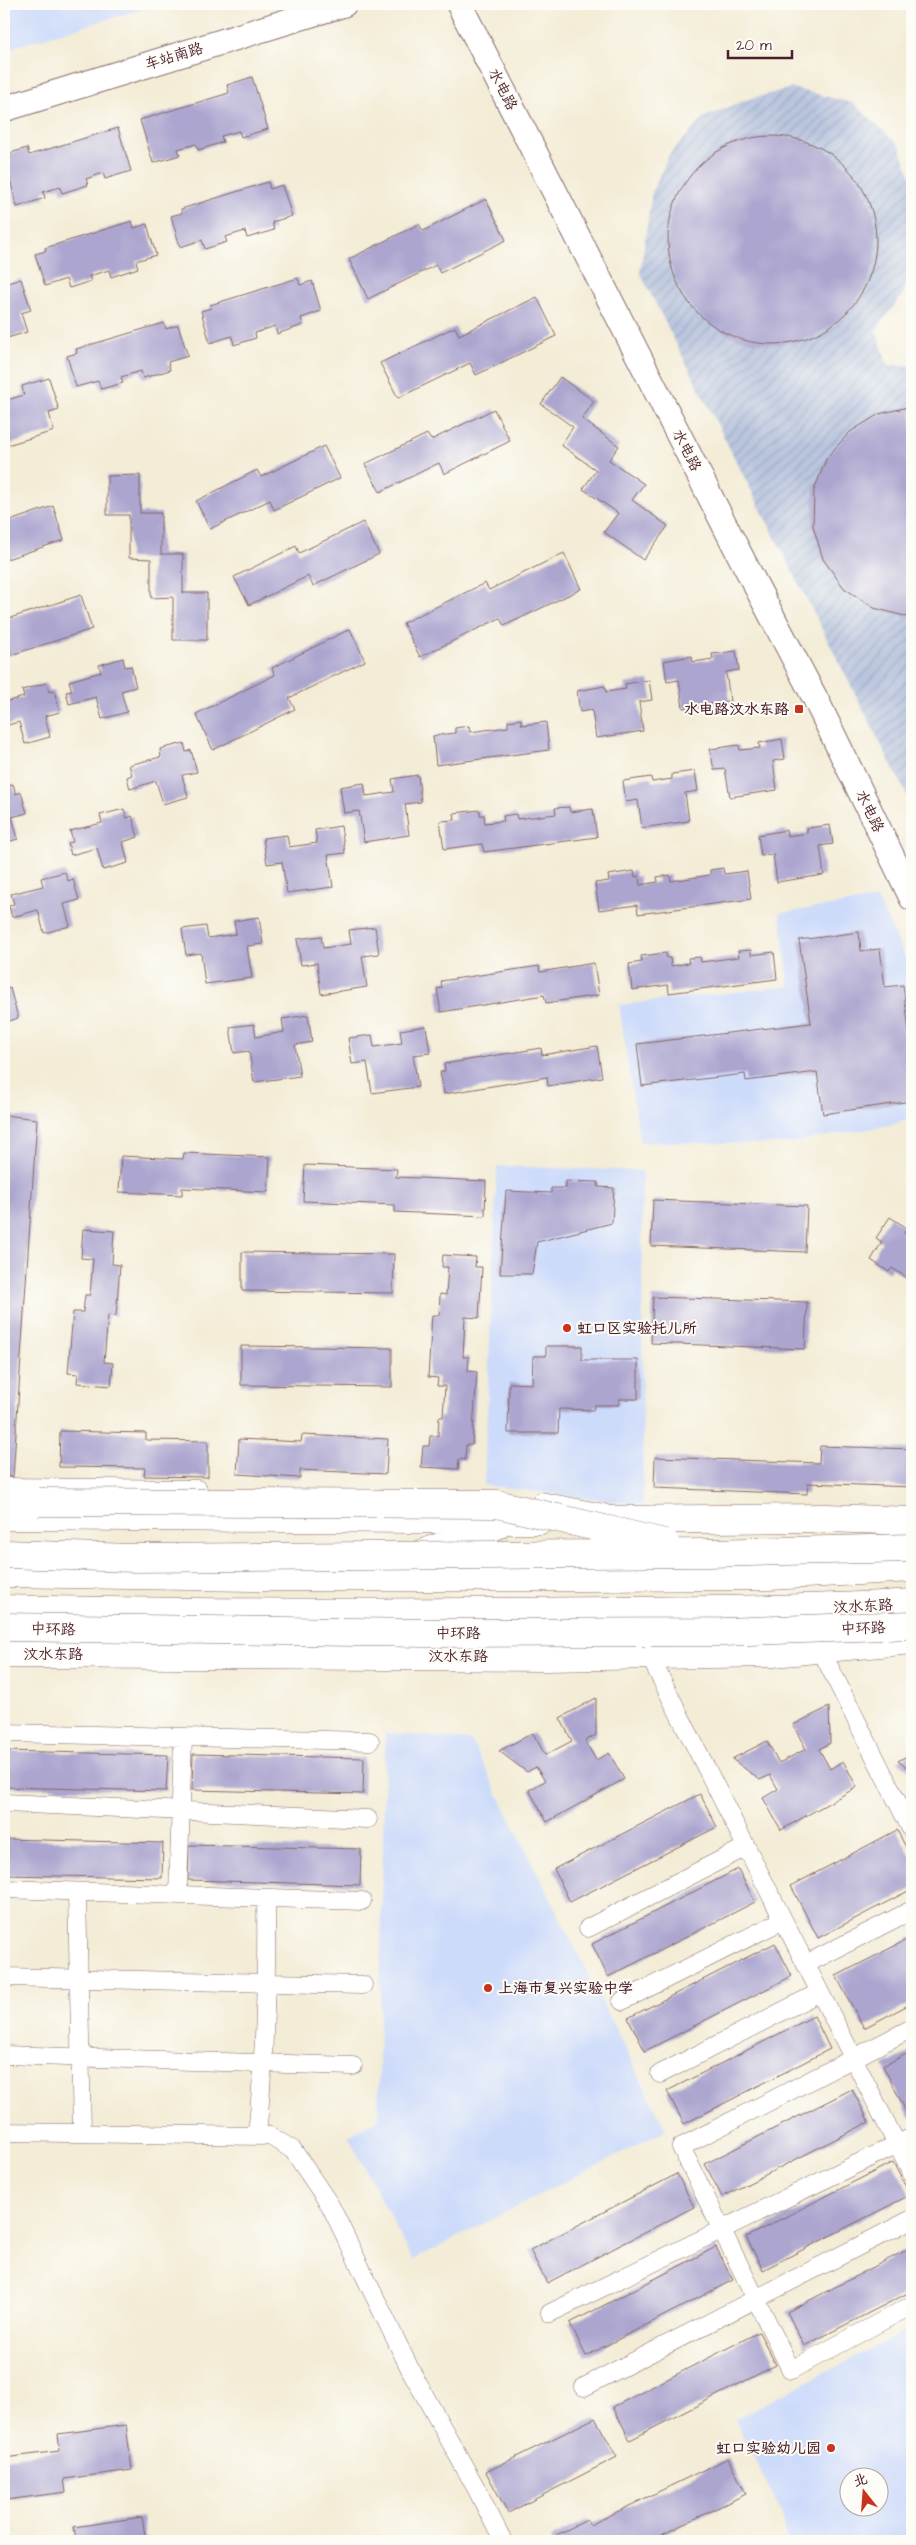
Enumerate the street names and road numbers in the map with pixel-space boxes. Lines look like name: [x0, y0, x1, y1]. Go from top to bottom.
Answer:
street label: 车站南路: [142, 38, 206, 75]
street label: 水电路: [483, 64, 522, 114]
street label: 水电路: [667, 425, 706, 475]
street label: 水电路: [850, 786, 889, 836]
street label: 汶水东路: [833, 1594, 894, 1619]
street label: 中环路: [840, 1617, 886, 1640]
street label: 中环路: [30, 1619, 76, 1640]
street label: 中环路: [435, 1623, 481, 1644]
street label: 汶水东路: [23, 1644, 83, 1665]
street label: 汶水东路: [428, 1646, 488, 1667]

